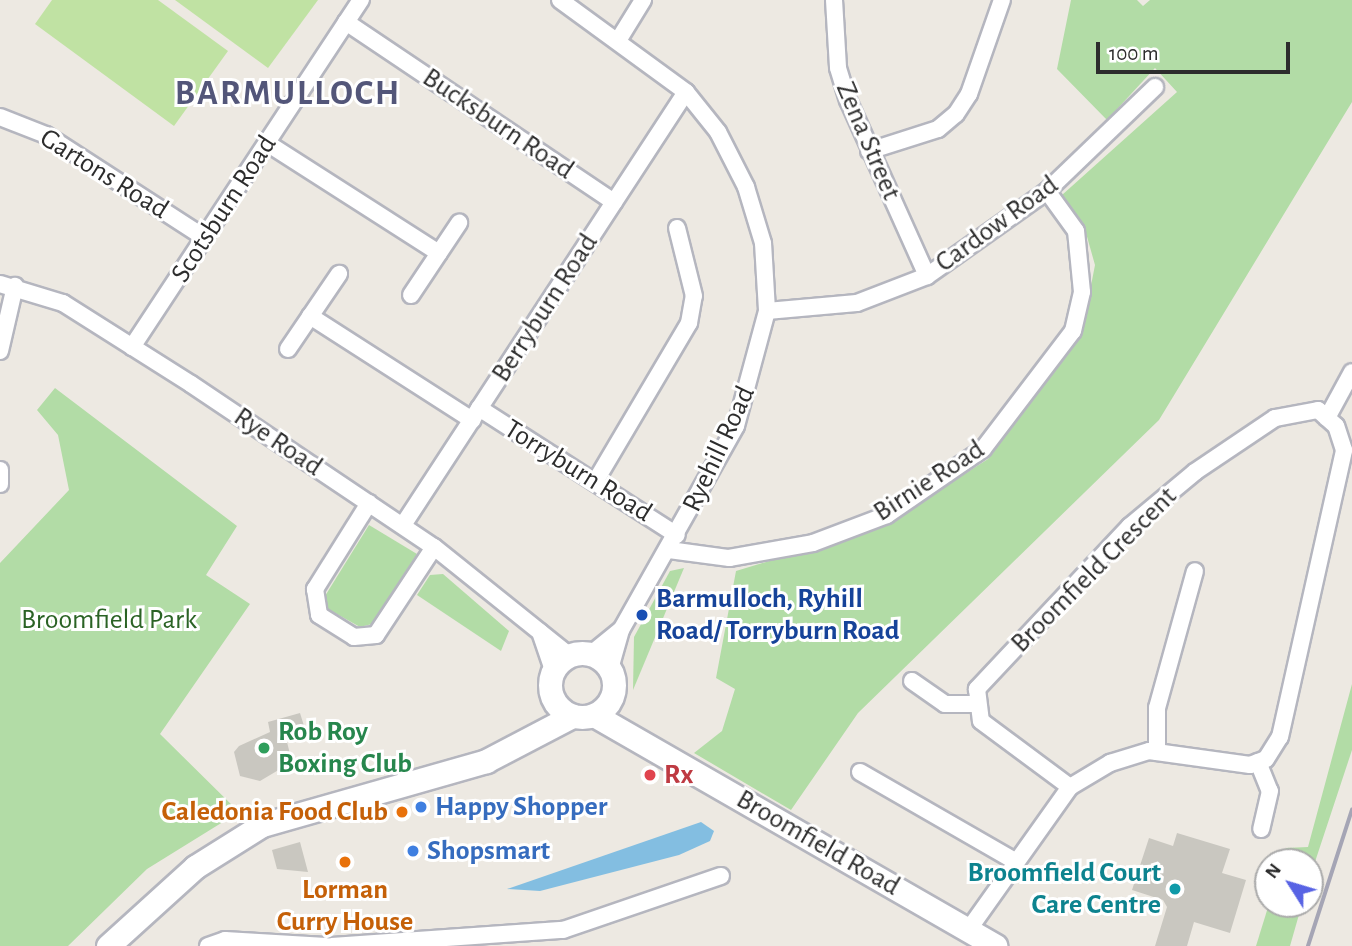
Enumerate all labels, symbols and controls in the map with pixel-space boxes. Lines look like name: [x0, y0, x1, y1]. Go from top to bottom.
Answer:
scale bar: [1100, 28, 1294, 72]
text: 100 m: [1109, 43, 1159, 64]
street label: Bucksburn Road: [416, 61, 580, 187]
district label: BARMULLOCH: [176, 73, 400, 115]
street label: Zena Street: [828, 77, 908, 205]
street label: Gartons Road: [33, 121, 175, 227]
street label: Scotsburn Road: [164, 129, 284, 289]
street label: Cardow Road: [929, 168, 1065, 280]
street label: Berryburn Road: [485, 227, 605, 389]
street label: Ryehill Road: [675, 381, 763, 517]
street label: Rye Road: [227, 400, 329, 484]
street label: Torryburn Road: [498, 412, 658, 530]
street label: Birnie Road: [867, 433, 991, 529]
street label: Broomfield Crescent: [1004, 480, 1184, 660]
place label: Barmulloch, Ryhill Road/ Torryburn Road: [656, 582, 899, 648]
park label: Broomfield Park: [21, 603, 197, 637]
marker: Barmulloch, Ryhill Road/ Torryburn Road: [634, 607, 650, 623]
place label: Rob Roy Boxing Club: [278, 715, 412, 781]
marker: Rob Roy Boxing Club: [256, 740, 272, 756]
place label: Rx: [664, 758, 693, 792]
marker: Rx: [642, 767, 658, 783]
street label: Broomfield Road: [730, 783, 906, 903]
place label: Happy Shopper: [435, 790, 607, 824]
place label: Caledonia Food Club: [161, 795, 388, 829]
marker: Happy Shopper: [413, 799, 429, 815]
marker: Caledonia Food Club: [394, 804, 410, 820]
place label: Shopsmart: [427, 834, 550, 868]
marker: Shopsmart: [405, 843, 421, 859]
north arrow: [1254, 848, 1324, 918]
marker: Lorman Curry House: [337, 854, 353, 870]
place label: Broomfield Court Care Centre: [968, 856, 1161, 922]
text: N: [1262, 860, 1285, 882]
place label: Lorman Curry House: [277, 873, 413, 939]
marker: Broomfield Court Care Centre: [1167, 881, 1183, 897]

